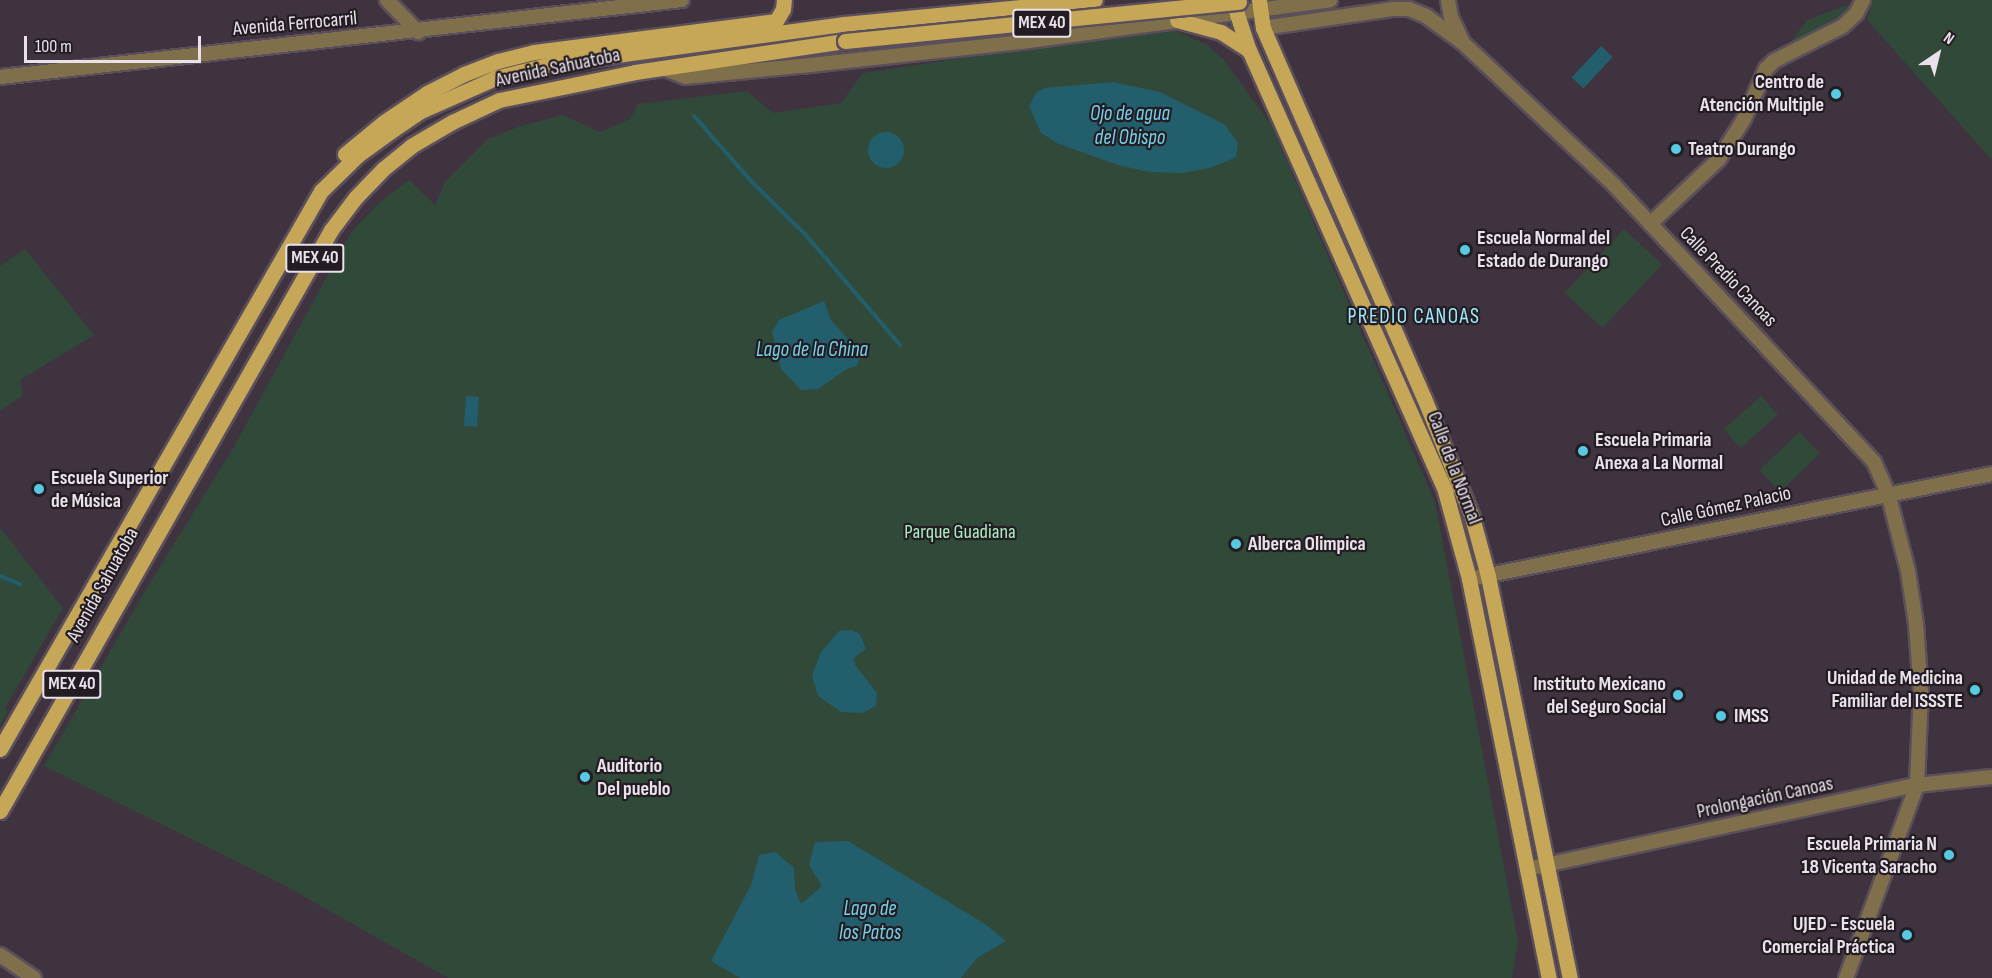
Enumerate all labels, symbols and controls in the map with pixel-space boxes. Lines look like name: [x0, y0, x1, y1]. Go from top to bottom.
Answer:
street label: Avenida Ferrocarril: [232, 7, 358, 41]
road number: MEX 40: [1012, 8, 1072, 38]
scale bar: [27, 24, 204, 62]
north arrow: [1908, 24, 1968, 84]
text: N: [1940, 29, 1958, 49]
text: 100 m: [35, 36, 72, 57]
street label: Avenida Sahuatoba: [494, 43, 622, 93]
place label: Centro de Atención Multiple: [1700, 70, 1824, 117]
marker: Centro de Atención Multiple: [1829, 87, 1843, 101]
water label: Ojo de agua del Obispo: [1090, 101, 1170, 151]
place label: Teatro Durango: [1688, 137, 1796, 161]
marker: Teatro Durango: [1669, 142, 1683, 156]
street label: Calle Predio Canoas: [1674, 222, 1782, 332]
place label: Escuela Normal del Estado de Durango: [1477, 226, 1610, 273]
road number: MEX 40: [285, 243, 345, 273]
marker: Escuela Normal del Estado de Durango: [1458, 243, 1472, 257]
district label: PREDIO CANOAS: [1347, 304, 1481, 330]
water label: Lago de la China: [756, 337, 868, 363]
street label: Calle de la Normal: [1422, 408, 1486, 528]
place label: Escuela Primaria Anexa a La Normal: [1595, 428, 1723, 475]
marker: Escuela Primaria Anexa a La Normal: [1576, 444, 1590, 458]
place label: Escuela Superior de Música: [51, 466, 169, 513]
street label: Calle Gómez Palacio: [1659, 481, 1793, 533]
marker: Escuela Superior de Música: [32, 482, 46, 496]
park label: Parque Guadiana: [904, 520, 1016, 544]
street label: Avenida Sahuatoba: [62, 524, 144, 646]
place label: Alberca Olimpica: [1248, 532, 1366, 556]
marker: Alberca Olimpica: [1229, 537, 1243, 551]
place label: Unidad de Medicina Familiar del ISSSTE: [1827, 666, 1963, 713]
road number: MEX 40: [42, 669, 102, 699]
place label: Instituto Mexicano del Seguro Social: [1533, 672, 1666, 719]
marker: Unidad de Medicina Familiar del ISSSTE: [1968, 683, 1982, 697]
marker: Instituto Mexicano del Seguro Social: [1671, 688, 1685, 702]
place label: IMSS: [1734, 704, 1769, 728]
marker: IMSS: [1712, 707, 1730, 725]
place label: Auditorio Del pueblo: [597, 754, 670, 801]
marker: Auditorio Del pueblo: [578, 770, 592, 784]
street label: Prolongación Canoas: [1695, 772, 1835, 824]
place label: Escuela Primaria N 18 Vicenta Saracho: [1802, 832, 1937, 879]
marker: Escuela Primaria N 18 Vicenta Saracho: [1942, 848, 1956, 862]
water label: Lago de los Patos: [839, 896, 901, 946]
place label: UJED - Escuela Comercial Práctica: [1762, 912, 1895, 959]
marker: UJED - Escuela Comercial Práctica: [1900, 928, 1914, 942]

